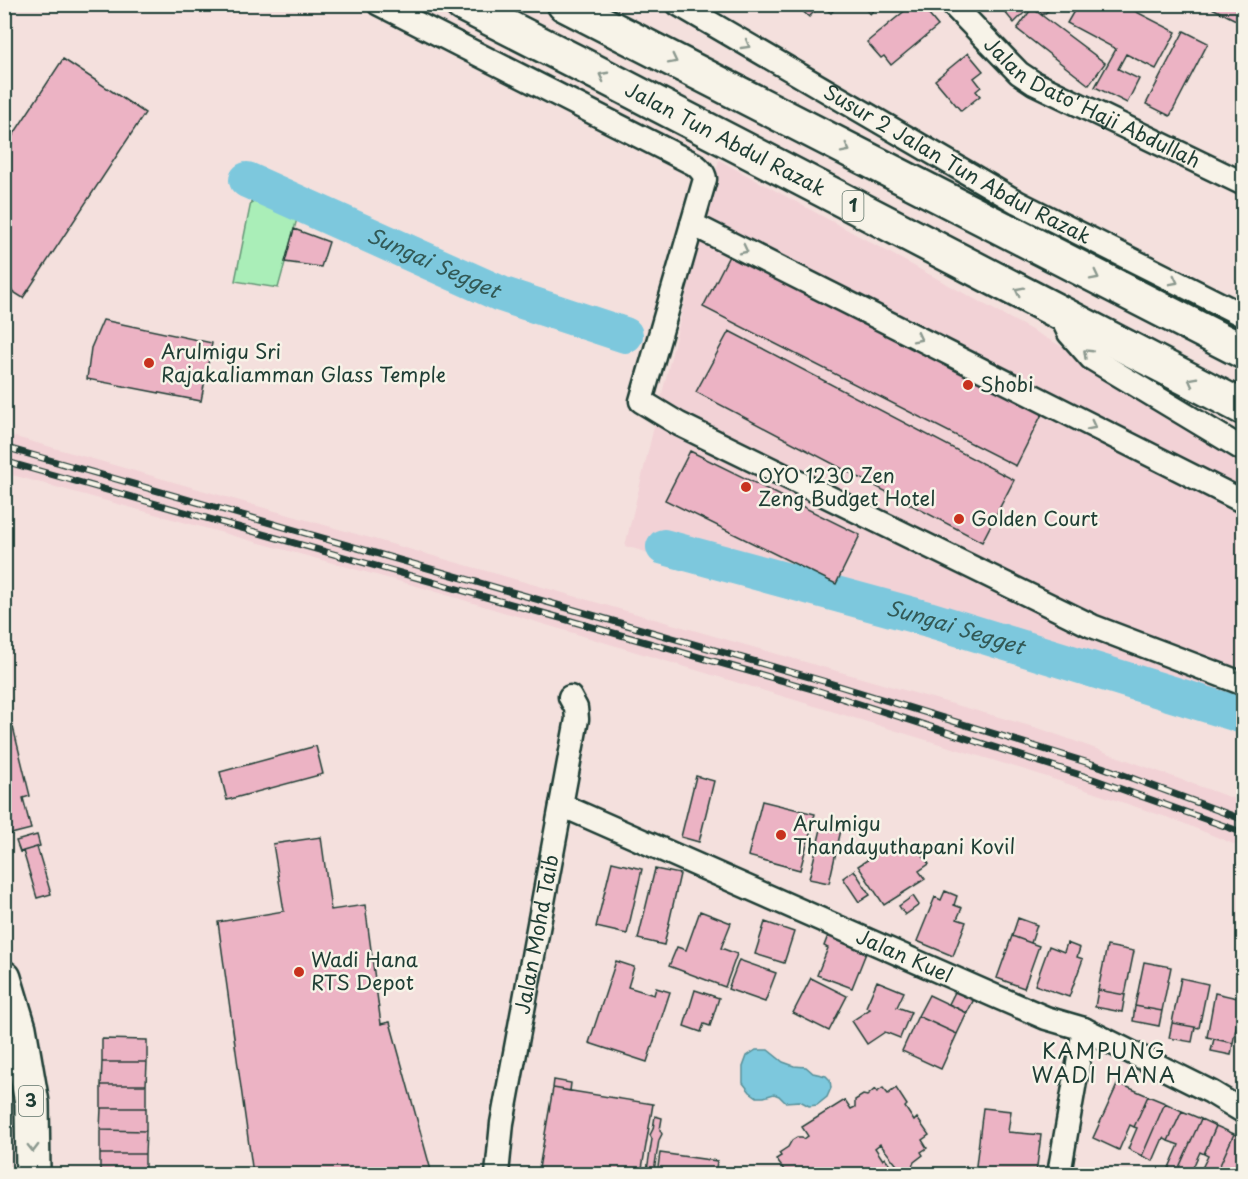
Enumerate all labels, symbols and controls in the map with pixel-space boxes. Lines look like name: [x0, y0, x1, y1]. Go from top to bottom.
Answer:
street label: Jalan Dato' Haji Abdullah: [977, 29, 1206, 175]
one-way arrow: [740, 37, 750, 49]
one-way arrow: [666, 53, 677, 64]
one-way arrow: [599, 71, 610, 83]
street label: Jalan Tun Abdul Razak: [620, 74, 832, 203]
street label: Susur 2 Jalan Tun Abdul Razak: [818, 76, 1097, 251]
one-way arrow: [840, 141, 851, 153]
road number: 1: [842, 191, 864, 221]
water label: Sungai Segget: [362, 218, 508, 306]
one-way arrow: [738, 243, 748, 254]
one-way arrow: [1088, 269, 1099, 280]
one-way arrow: [1168, 274, 1178, 285]
one-way arrow: [1015, 287, 1025, 298]
one-way arrow: [912, 330, 923, 342]
place label: Arulmigu Sri Rajakaliamman Glass Temple: [161, 336, 446, 389]
one-way arrow: [1083, 349, 1093, 360]
marker: Arulmigu Sri Rajakaliamman Glass Temple: [142, 356, 156, 370]
place label: Shobi: [980, 369, 1034, 399]
one-way arrow: [1187, 377, 1198, 388]
marker: Shobi: [961, 378, 975, 392]
one-way arrow: [1086, 418, 1097, 430]
place label: OYO 1230 Zen Zeng Budget Hotel: [758, 460, 935, 513]
marker: OYO 1230 Zen Zeng Budget Hotel: [739, 480, 753, 494]
place label: Golden Court: [971, 503, 1098, 533]
marker: Golden Court: [952, 512, 966, 526]
water label: Sungai Segget: [883, 590, 1031, 662]
place label: Arulmigu Thandayuthapani Kovil: [793, 808, 1015, 861]
marker: Arulmigu Thandayuthapani Kovil: [774, 828, 788, 842]
street label: Jalan Mohd Taib: [507, 852, 566, 1017]
street label: Jalan Kuel: [852, 921, 958, 990]
place label: Wadi Hana RTS Depot: [311, 944, 418, 997]
marker: Wadi Hana RTS Depot: [292, 965, 306, 979]
district label: KAMPUNG WADI HANA: [1031, 1034, 1177, 1090]
road number: 3: [19, 1086, 43, 1116]
one-way arrow: [27, 1144, 39, 1153]

